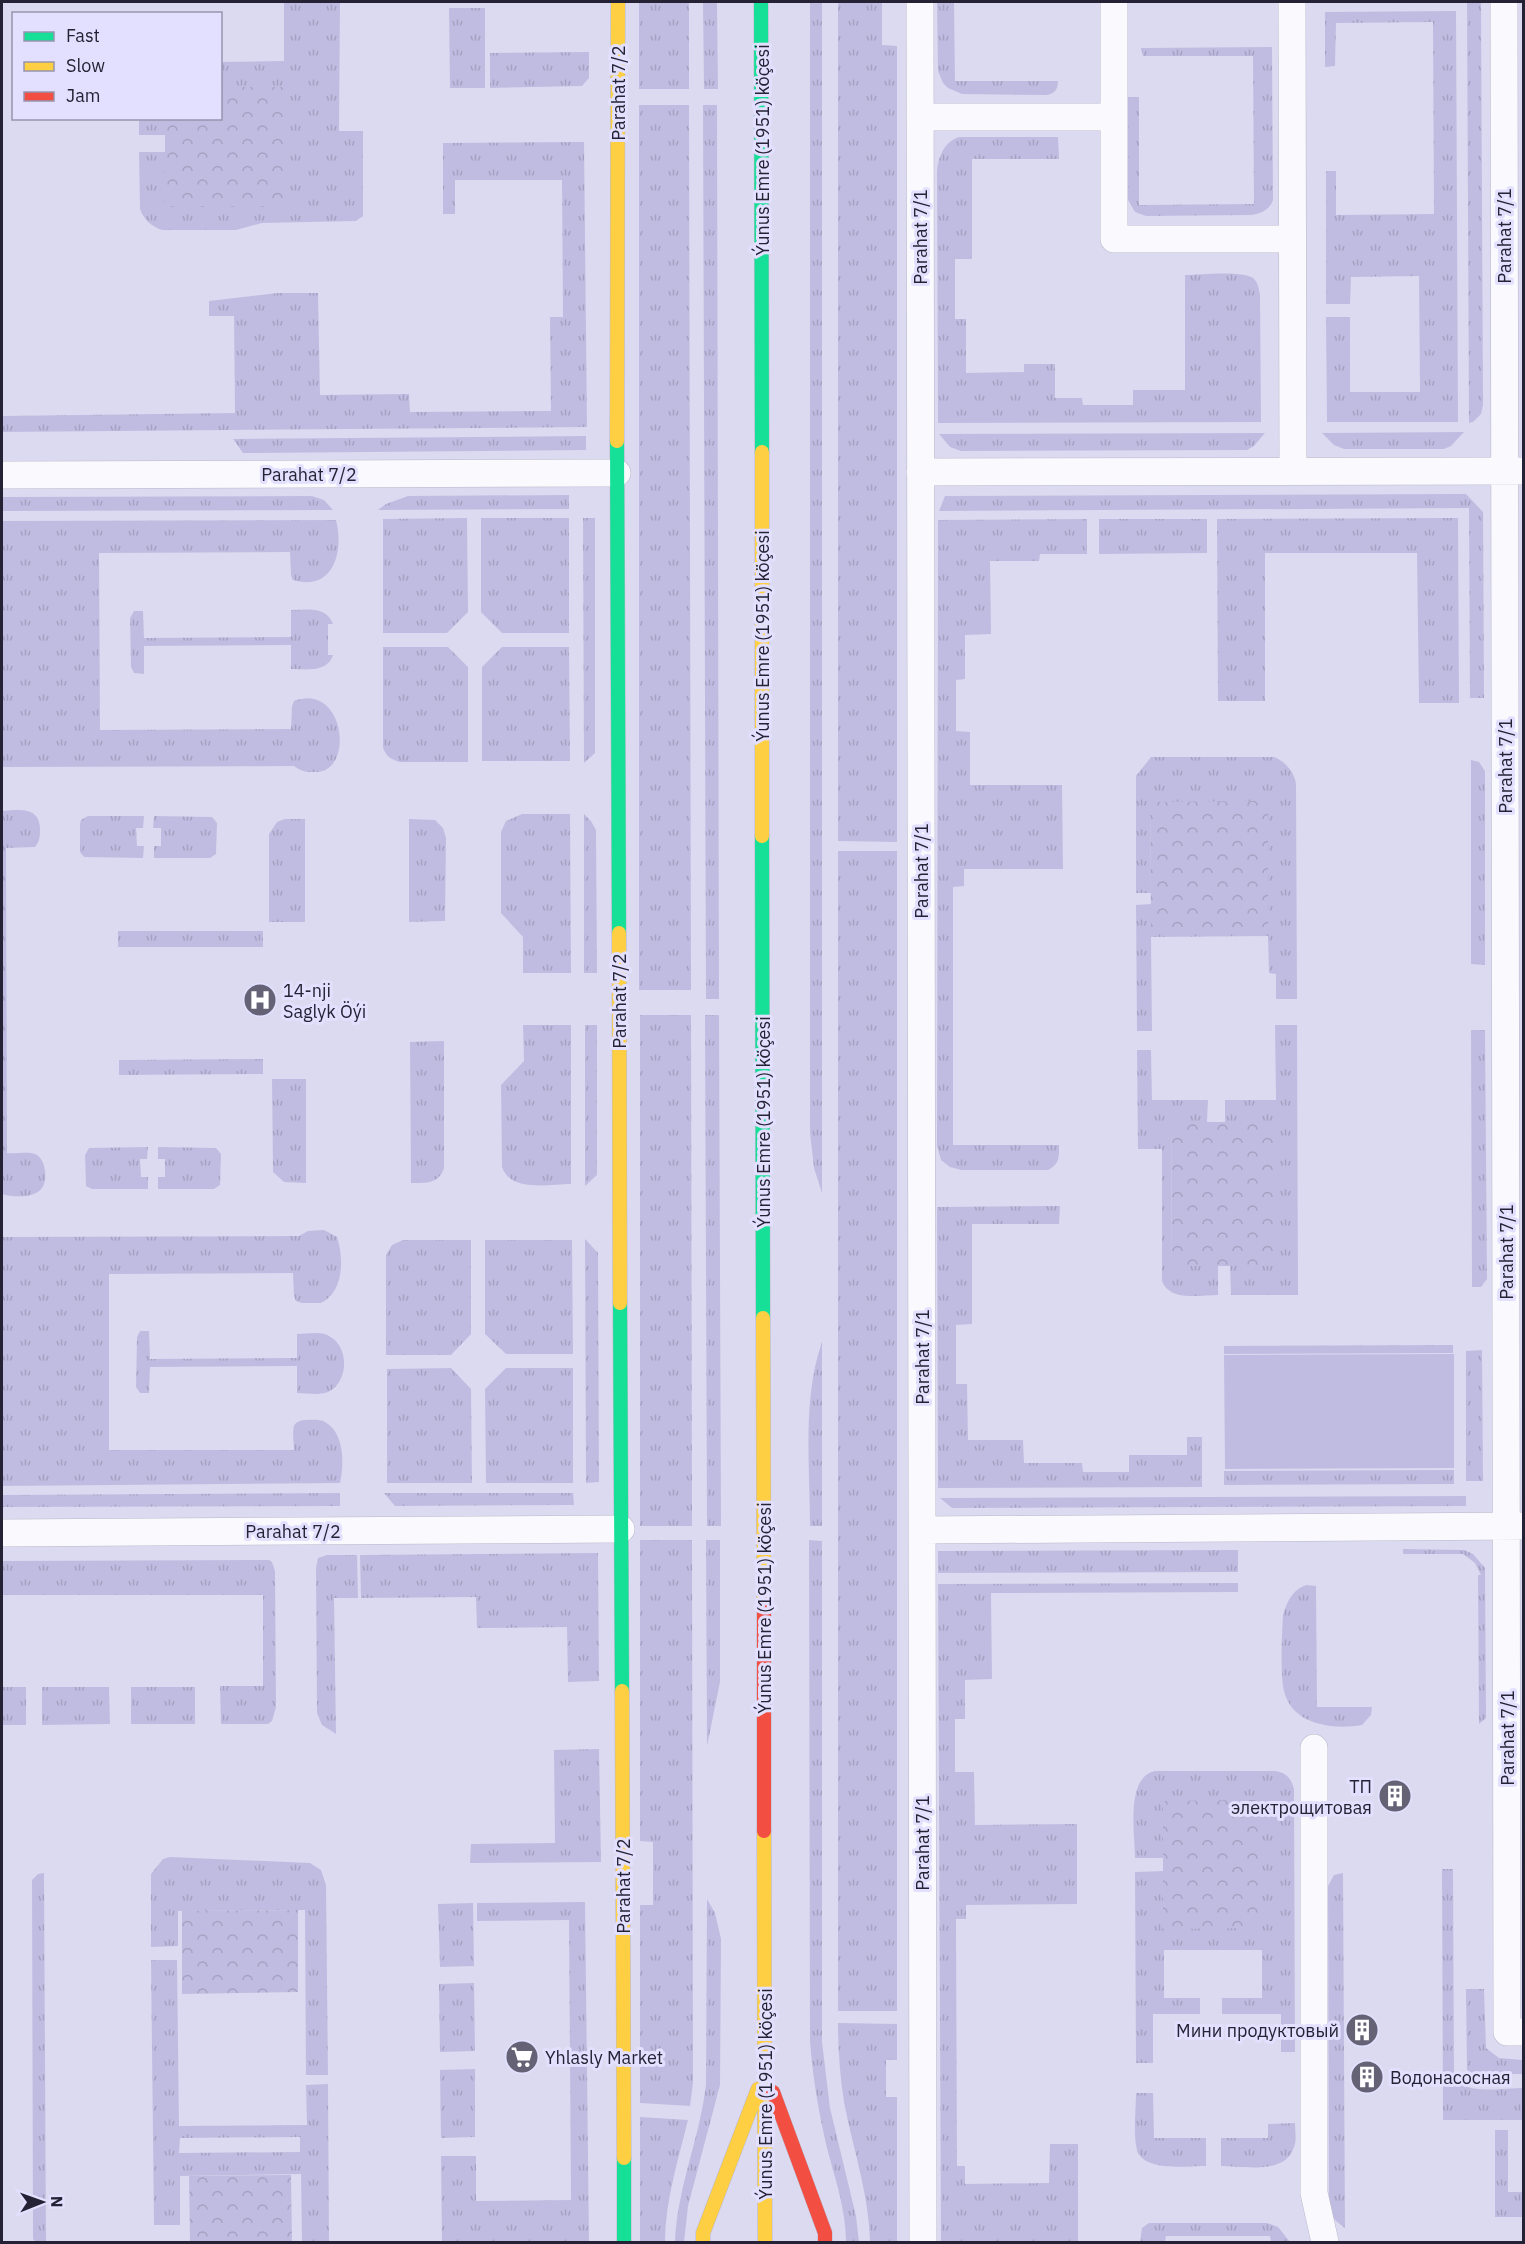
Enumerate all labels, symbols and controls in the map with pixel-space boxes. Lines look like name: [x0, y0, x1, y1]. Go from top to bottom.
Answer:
legend: [12, 12, 222, 120]
text: Fast: [66, 24, 100, 47]
street label: Ýunus Emre (1951) köçesi: [751, 44, 774, 256]
street label: Parahat 7/2: [607, 45, 630, 141]
text: Slow: [66, 54, 105, 77]
text: Jam: [66, 84, 101, 107]
street label: Parahat 7/1: [1493, 188, 1516, 284]
street label: Parahat 7/1: [909, 189, 932, 285]
street label: Parahat 7/2: [261, 463, 357, 486]
street label: Ýunus Emre (1951) köçesi: [751, 530, 774, 742]
street label: Parahat 7/1: [1494, 718, 1517, 814]
street label: Parahat 7/1: [910, 823, 933, 919]
street label: Parahat 7/2: [608, 953, 631, 1049]
place label: 14-nji Saglyk Öýi: [283, 979, 366, 1023]
hospital icon: 14-nji Saglyk Öýi: [242, 982, 278, 1018]
street label: Ýunus Emre (1951) köçesi: [752, 1016, 775, 1228]
street label: Parahat 7/1: [1495, 1204, 1518, 1300]
street label: Parahat 7/1: [911, 1309, 934, 1405]
street label: Ýunus Emre (1951) köçesi: [753, 1502, 776, 1714]
street label: Parahat 7/2: [245, 1520, 341, 1543]
street label: Parahat 7/1: [1496, 1690, 1519, 1786]
place label: ТП электрощитовая: [1231, 1775, 1372, 1819]
building icon: ТП электрощитовая: [1377, 1778, 1413, 1814]
street label: Parahat 7/1: [911, 1795, 934, 1891]
street label: Parahat 7/2: [612, 1838, 635, 1934]
street label: Ýunus Emre (1951) köçesi: [754, 1988, 777, 2200]
building icon: Мини продуктовый: [1344, 2012, 1380, 2048]
place label: Мини продуктовый: [1176, 2019, 1339, 2042]
supermarket icon: Yhlasly Market: [504, 2039, 540, 2075]
place label: Yhlasly Market: [545, 2046, 663, 2069]
building icon: Водонасосная: [1349, 2059, 1385, 2095]
place label: Водонасосная: [1390, 2066, 1511, 2089]
north arrow: [12, 2172, 72, 2232]
text: N: [47, 2196, 67, 2208]

